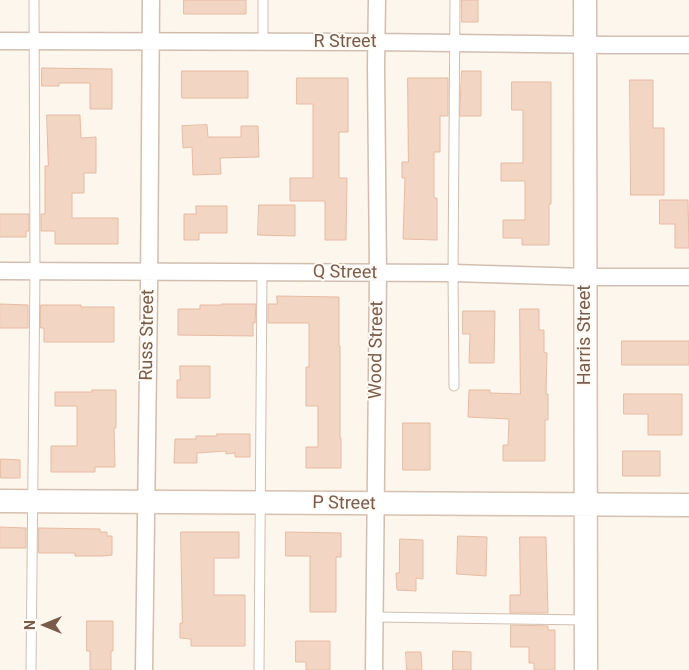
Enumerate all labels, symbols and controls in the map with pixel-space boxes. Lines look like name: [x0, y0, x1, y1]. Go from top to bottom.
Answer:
street label: R Street: [313, 31, 377, 53]
street label: Q Street: [313, 262, 377, 284]
street label: Harris Street: [574, 285, 596, 385]
street label: Russ Street: [136, 289, 160, 381]
street label: Wood Street: [365, 301, 389, 399]
street label: P Street: [312, 493, 376, 515]
north arrow: [20, 600, 70, 650]
text: N: [22, 620, 38, 630]

